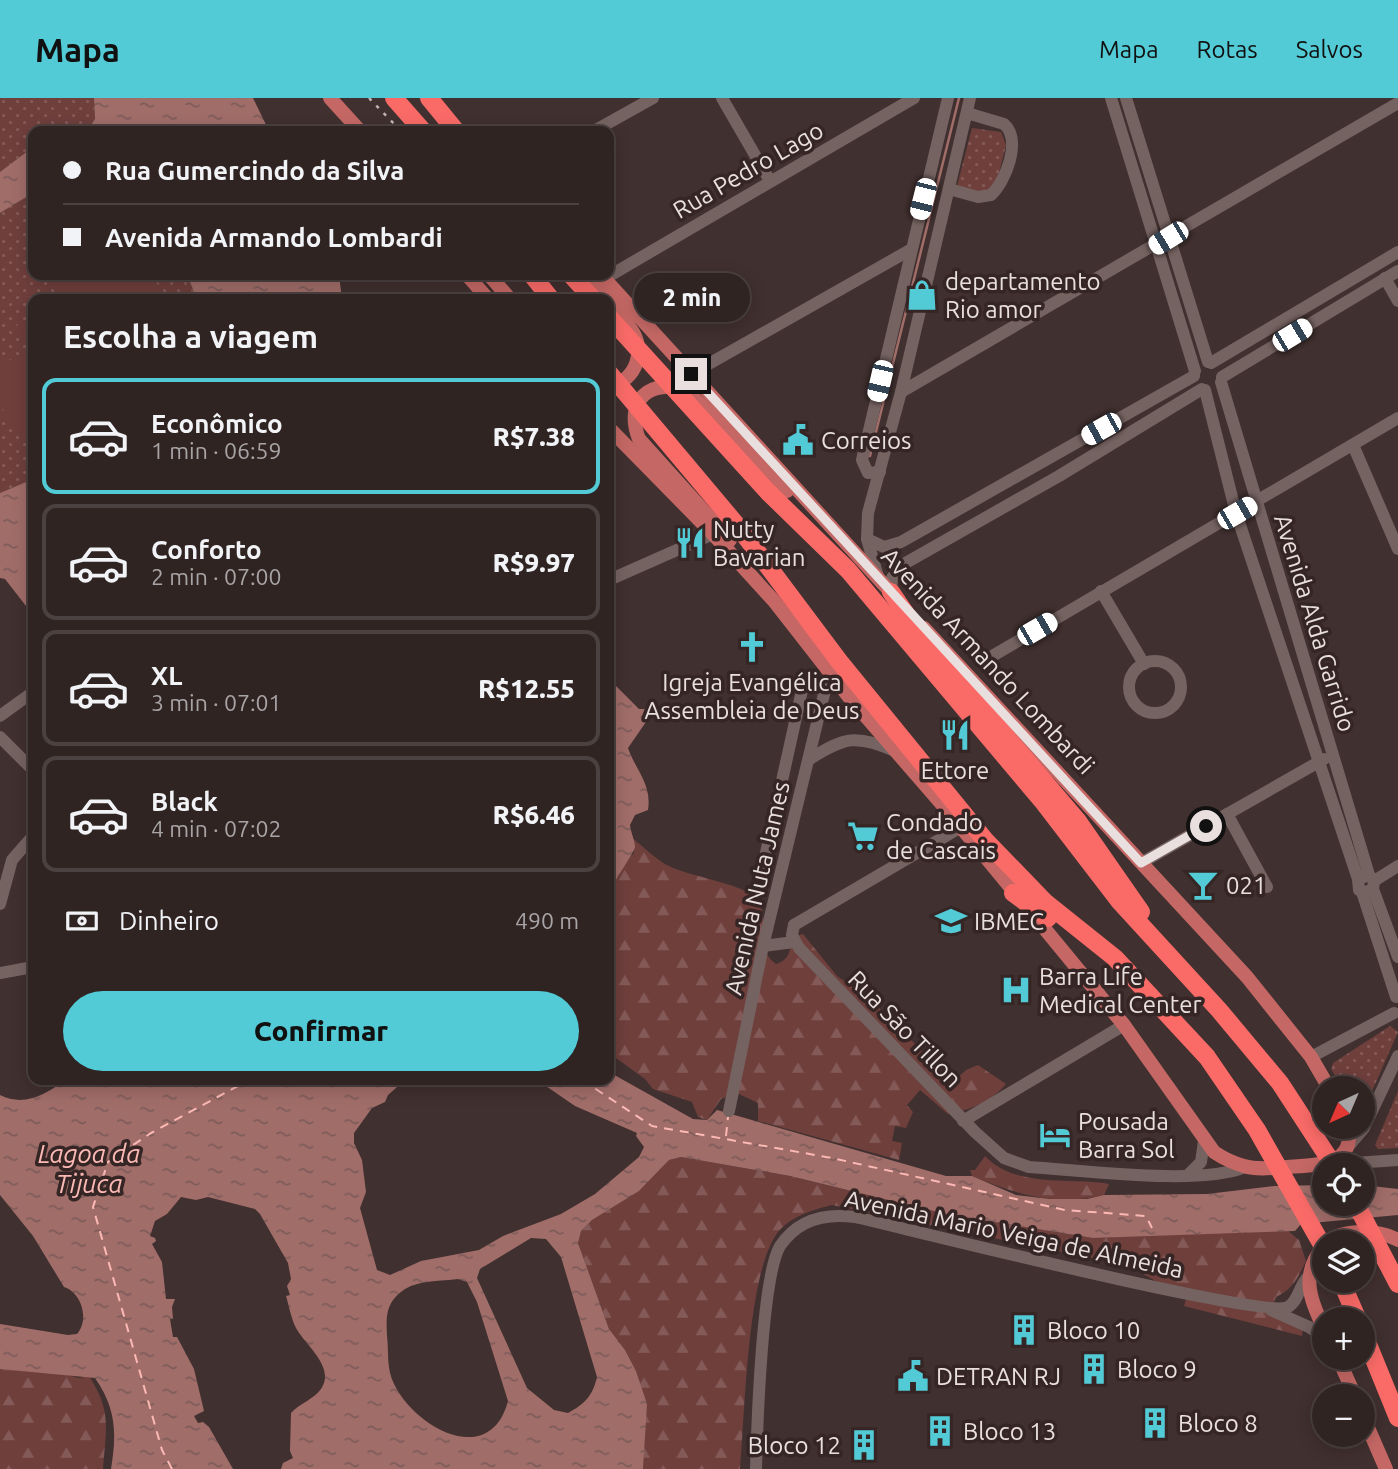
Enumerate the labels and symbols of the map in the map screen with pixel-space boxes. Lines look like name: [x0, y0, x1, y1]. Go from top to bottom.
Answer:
street label: Rua Pedro Lago: [668, 116, 828, 224]
car: [908, 176, 939, 222]
car: [1145, 218, 1192, 258]
place label: departamento Rio amor: [945, 268, 1101, 323]
callout: 2 min: [633, 272, 749, 322]
shop icon: departamento Rio amor: [905, 278, 939, 312]
car: [1269, 315, 1316, 355]
route end: [675, 358, 707, 390]
car: [866, 358, 895, 404]
car: [1078, 410, 1125, 448]
public building icon: Correios: [781, 423, 815, 457]
place label: Correios: [821, 427, 911, 454]
car: [1214, 493, 1261, 533]
street label: Avenida Alda Garrido: [1269, 511, 1361, 735]
place label: Nutty Bavarian: [713, 516, 806, 571]
restaurant icon: Nutty Bavarian: [673, 526, 707, 560]
street label: Avenida Armando Lombardi: [876, 542, 1100, 780]
car: [1014, 609, 1061, 649]
church icon: Igreja Evangélica Assembleia de Deus: [735, 630, 769, 664]
place label: Igreja Evangélica Assembleia de Deus: [644, 669, 860, 724]
restaurant icon: Ettore: [938, 718, 972, 752]
place label: Ettore: [921, 757, 989, 784]
street label: Avenida Nuta James: [719, 779, 795, 997]
place label: Condado de Cascais: [886, 809, 996, 864]
route start: [1190, 810, 1222, 842]
supermarket icon: Condado de Cascais: [846, 819, 880, 853]
bar icon: 021: [1186, 868, 1220, 902]
place label: 021: [1226, 872, 1267, 899]
school or university icon: IBMEC: [934, 904, 968, 938]
place label: IBMEC: [974, 908, 1044, 935]
place label: Barra Life Medical Center: [1039, 963, 1202, 1018]
street label: Rua São Tillon: [843, 965, 967, 1093]
hospital icon: Barra Life Medical Center: [999, 973, 1033, 1007]
north arrow: [1312, 1076, 1376, 1139]
place label: Pousada Barra Sol: [1078, 1108, 1174, 1163]
hotel icon: Pousada Barra Sol: [1038, 1118, 1072, 1152]
water label: Lagoa da Tijuca: [38, 1139, 140, 1198]
street label: Avenida Mario Veiga de Almeida: [842, 1185, 1186, 1283]
building icon: Bloco 10: [1007, 1313, 1041, 1347]
place label: Bloco 10: [1047, 1317, 1140, 1344]
building icon: Bloco 9: [1077, 1352, 1111, 1386]
place label: Bloco 9: [1117, 1356, 1197, 1383]
public building icon: DETRAN RJ: [896, 1359, 930, 1393]
place label: DETRAN RJ: [936, 1363, 1061, 1390]
building icon: Bloco 8: [1138, 1406, 1172, 1440]
place label: Bloco 8: [1178, 1410, 1258, 1437]
building icon: Bloco 13: [923, 1414, 957, 1448]
place label: Bloco 13: [963, 1418, 1056, 1445]
building icon: Bloco 12: [847, 1428, 881, 1462]
place label: Bloco 12: [748, 1432, 841, 1459]

